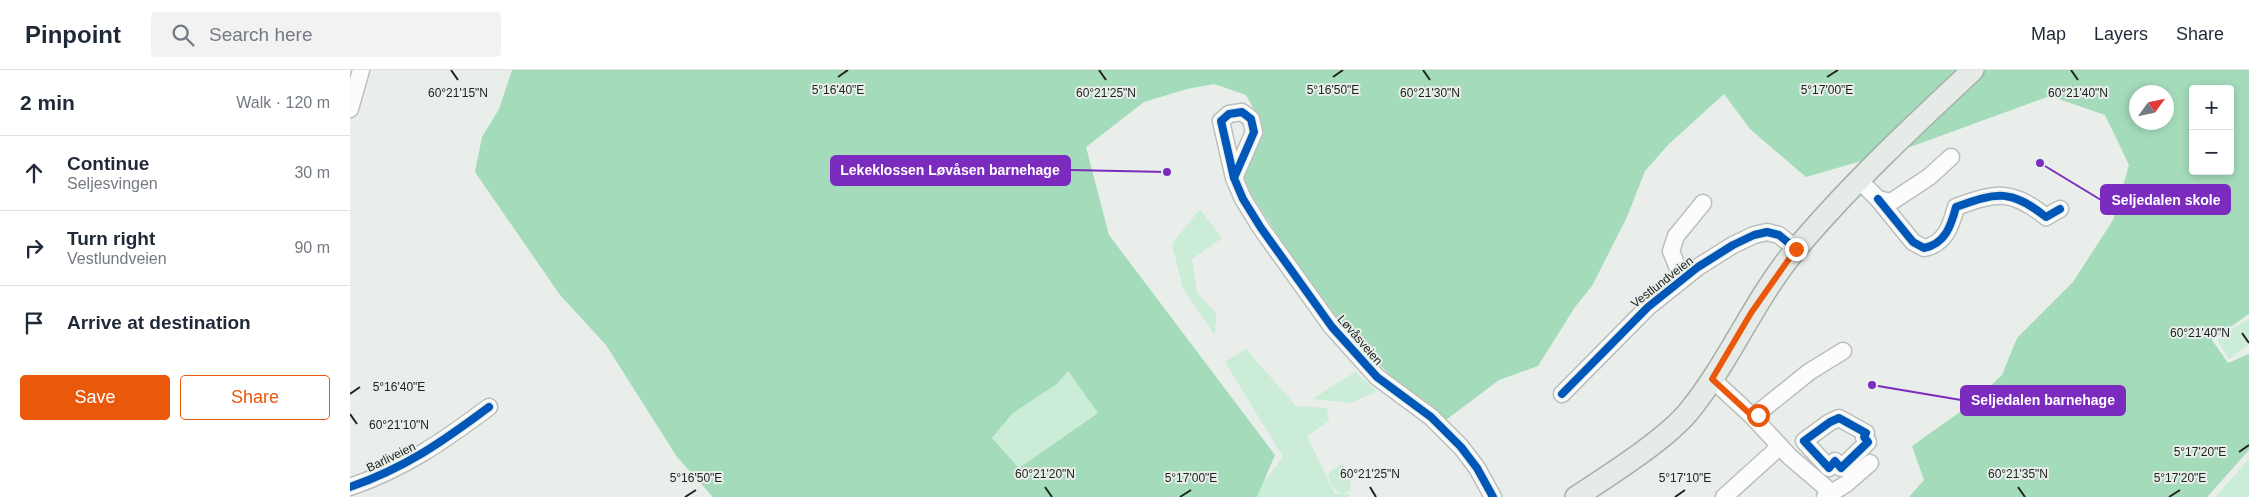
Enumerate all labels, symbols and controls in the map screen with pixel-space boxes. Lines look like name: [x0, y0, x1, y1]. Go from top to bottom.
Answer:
search box: [151, 12, 501, 57]
text: Pinpoint: [25, 21, 121, 48]
icon: search: [169, 21, 197, 49]
text: Search here: [209, 24, 313, 45]
text: Map: [2031, 24, 2066, 44]
text: Layers: [2094, 24, 2148, 44]
text: Share: [2176, 24, 2224, 44]
text: 5°16'40"E: [812, 83, 864, 97]
text: 5°16'50"E: [1307, 83, 1359, 97]
text: 5°17'00"E: [1801, 83, 1853, 97]
north arrow: [2129, 85, 2174, 130]
map controls: [2189, 85, 2234, 175]
button: +: [2189, 85, 2234, 130]
text: 60°21'15"N: [428, 86, 488, 100]
text: 60°21'25"N: [1076, 86, 1136, 100]
text: 60°21'30"N: [1400, 86, 1460, 100]
text: 60°21'40"N: [2048, 86, 2108, 100]
text: 2 min: [20, 91, 75, 114]
text: Walk · 120 m: [236, 94, 330, 111]
button: −: [2189, 130, 2234, 175]
text: Continue: [67, 153, 149, 174]
callout: Lekeklossen Løvåsen barnehage: [831, 156, 1070, 185]
icon: ahead: [20, 159, 48, 187]
text: Lekeklossen Løvåsen barnehage: [840, 162, 1060, 178]
text: 30 m: [294, 164, 330, 181]
text: Seljesvingen: [67, 175, 158, 192]
callout: Seljedalen skole: [2101, 185, 2230, 214]
text: Seljedalen skole: [2112, 192, 2221, 208]
text: Turn right: [67, 228, 155, 249]
icon: right: [20, 234, 48, 262]
route end: [1785, 238, 1808, 261]
text: 90 m: [294, 239, 330, 256]
text: Vestlundveien: [67, 250, 167, 267]
street label: Vestlundveien: [1628, 253, 1696, 311]
icon: arrive: [20, 309, 48, 337]
text: Arrive at destination: [67, 312, 251, 333]
street label: Løvåsveien: [1335, 312, 1385, 368]
text: 60°21'40"N: [2170, 326, 2230, 340]
button: Save: [20, 375, 170, 420]
button: Share: [180, 375, 330, 420]
text: 5°16'40"E: [373, 380, 425, 394]
callout: Seljedalen barnehage: [1961, 386, 2125, 415]
text: Seljedalen barnehage: [1971, 392, 2115, 408]
route start: [1747, 404, 1770, 427]
text: 60°21'10"N: [369, 418, 429, 432]
street label: Barliveien: [364, 439, 418, 475]
text: 5°17'20"E: [2174, 445, 2226, 459]
text: 60°21'20"N: [1015, 467, 1075, 481]
text: 60°21'25"N: [1340, 467, 1400, 481]
text: 60°21'35"N: [1988, 467, 2048, 481]
text: 5°16'50"E: [670, 471, 722, 485]
text: 5°17'00"E: [1165, 471, 1217, 485]
text: 5°17'10"E: [1659, 471, 1711, 485]
text: 5°17'20"E: [2154, 471, 2206, 485]

